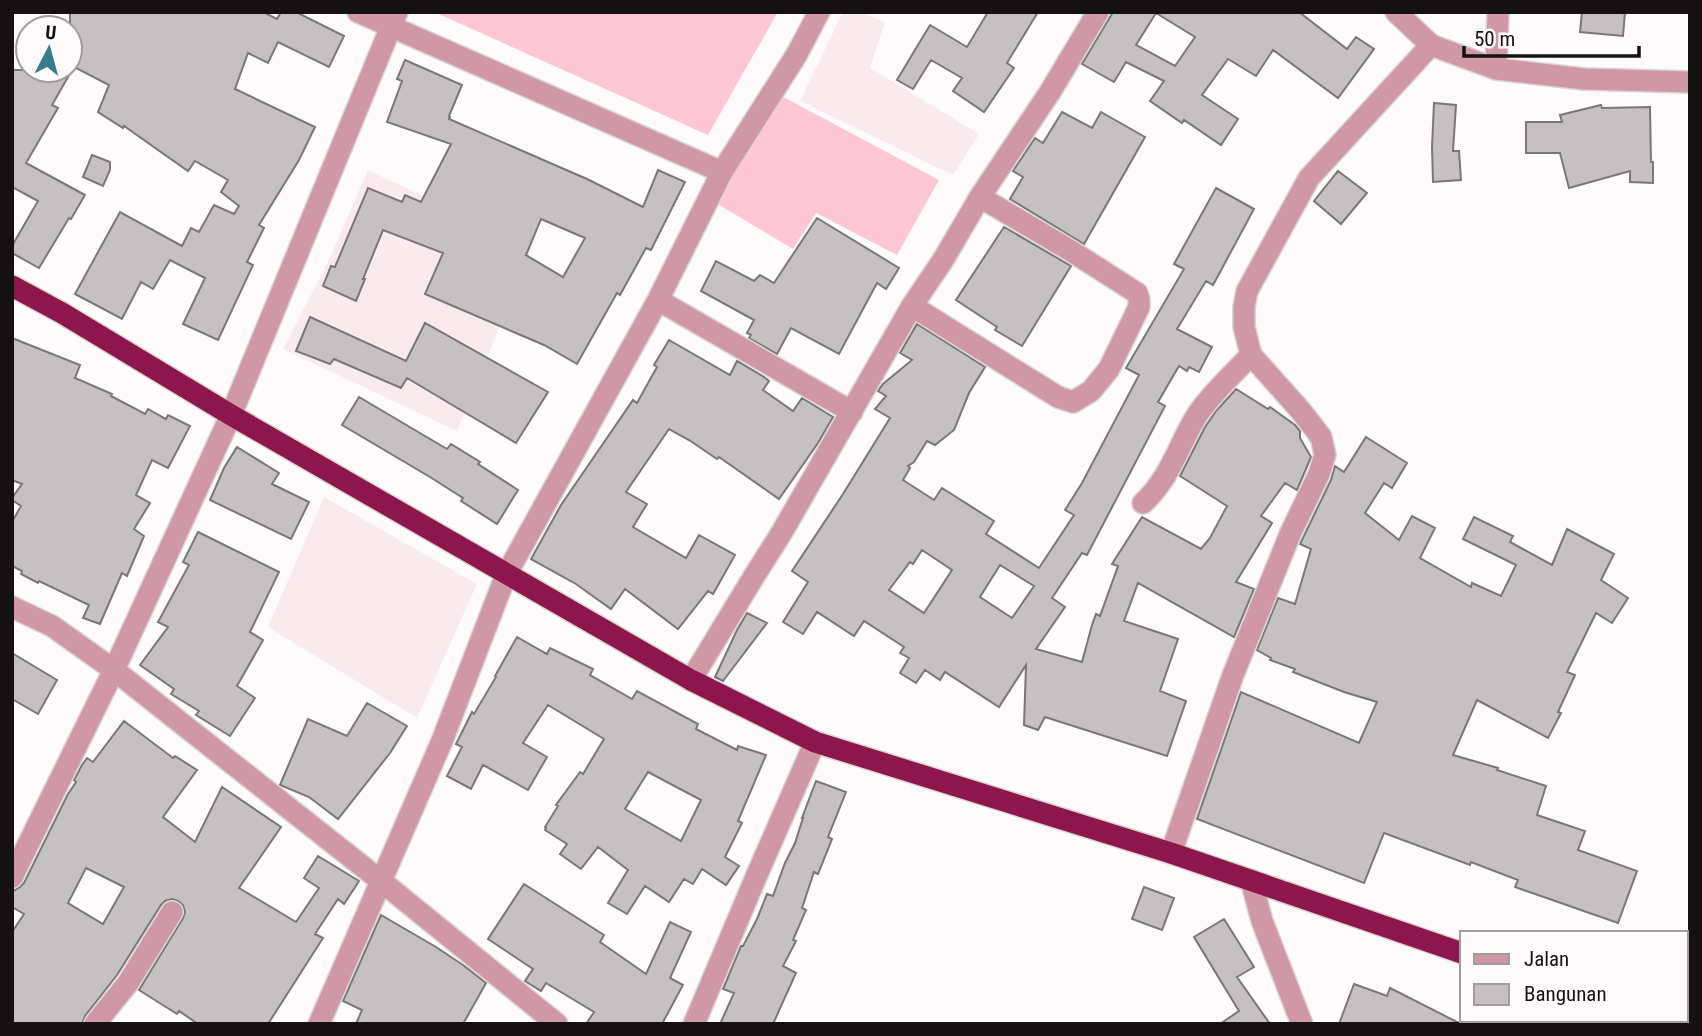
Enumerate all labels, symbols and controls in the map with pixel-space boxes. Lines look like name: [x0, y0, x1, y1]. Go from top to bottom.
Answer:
north arrow: [14, 14, 84, 84]
scale bar: [1464, 14, 1639, 58]
text: U: [44, 21, 57, 45]
text: 50 m: [1474, 27, 1515, 51]
legend: [1460, 931, 1688, 1022]
text: Jalan: [1524, 947, 1569, 971]
text: Bangunan: [1524, 982, 1607, 1006]

